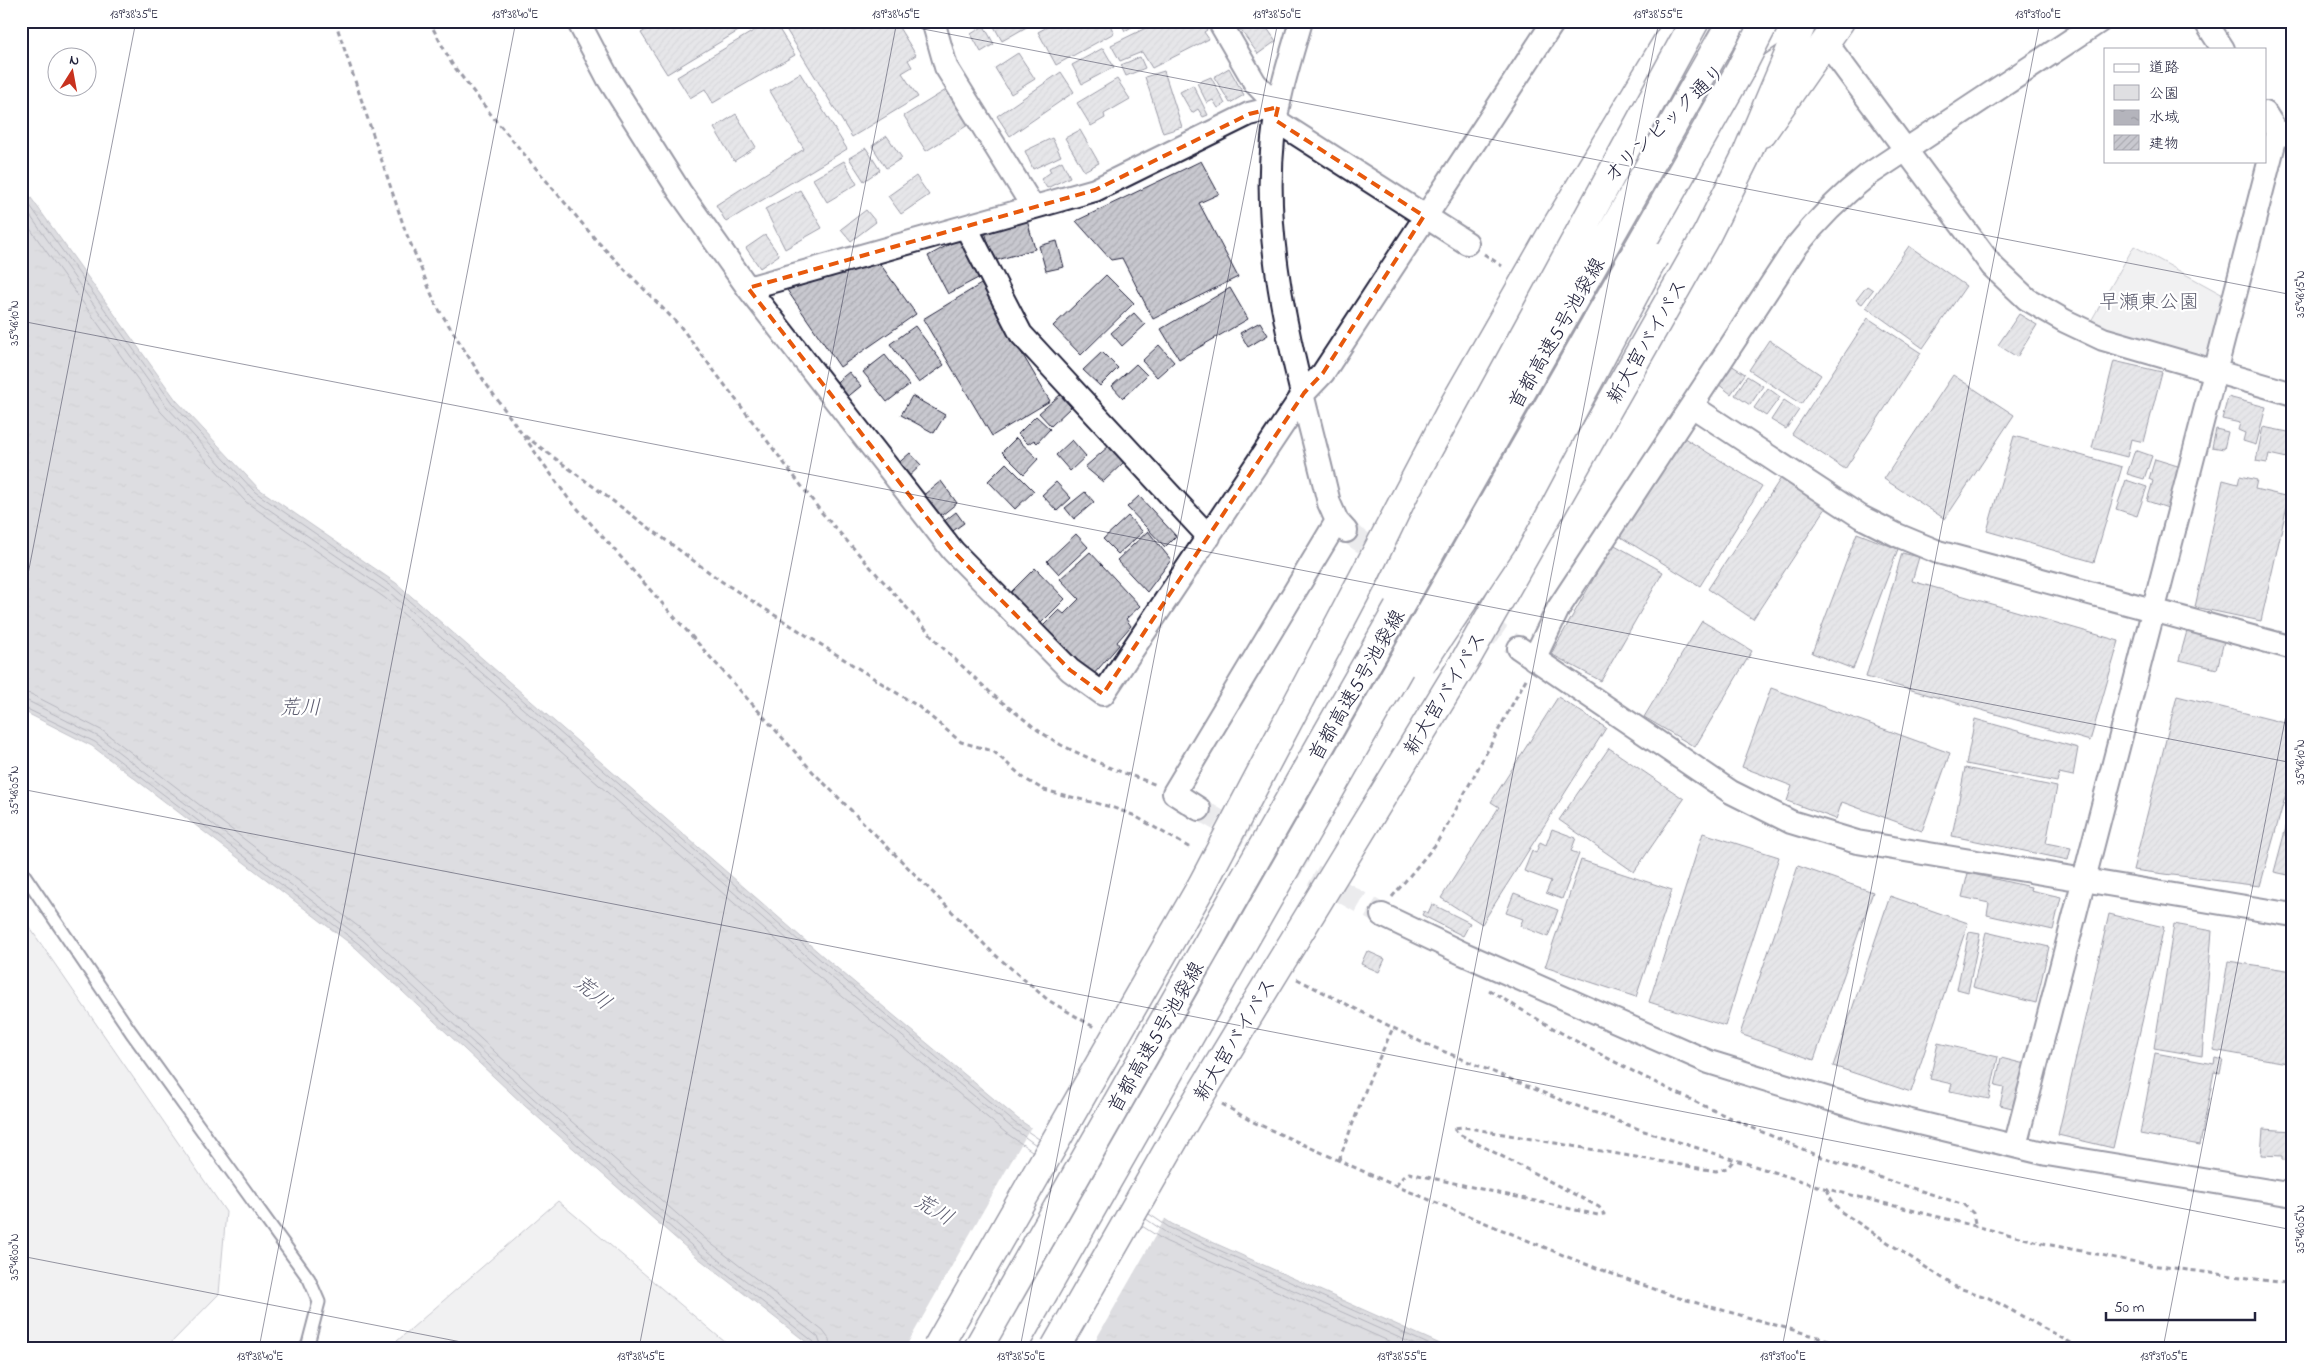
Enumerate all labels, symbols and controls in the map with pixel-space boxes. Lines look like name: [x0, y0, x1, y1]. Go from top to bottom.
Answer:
text: 139°38'35"E: [110, 6, 158, 24]
text: 139°38'40"E: [492, 6, 538, 24]
text: 139°38'45"E: [872, 6, 920, 24]
text: 139°38'50"E: [1253, 6, 1301, 24]
text: 139°38'55"E: [1633, 6, 1683, 24]
text: 139°39'00"E: [2015, 6, 2061, 24]
north arrow: [48, 48, 98, 98]
legend: [2104, 48, 2266, 162]
text: N: [68, 50, 81, 72]
text: 道路: [2149, 57, 2179, 79]
street label: オリンピック通り: [1598, 59, 1733, 191]
text: 公園: [2149, 83, 2179, 105]
text: 水域: [2149, 107, 2179, 129]
text: 建物: [2149, 133, 2179, 155]
street label: 首都高速5号池袋線: [1503, 253, 1614, 416]
text: 35°48'15"N: [2292, 270, 2310, 318]
street label: 新大宮バイパス: [1601, 275, 1696, 410]
park label: 早瀬東公園: [2099, 289, 2199, 318]
text: 35°48'10"N: [6, 300, 24, 346]
street label: 首都高速5号池袋線: [1303, 605, 1414, 768]
street label: 新大宮バイパス: [1398, 627, 1495, 762]
water label: 荒川: [279, 694, 321, 724]
text: 35°48'10"N: [2292, 739, 2310, 785]
text: 35°48'05"N: [6, 766, 24, 814]
street label: 首都高速5号池袋線: [1102, 957, 1213, 1120]
water label: 荒川: [566, 969, 618, 1018]
street label: 新大宮バイパス: [1188, 973, 1285, 1108]
water label: 荒川: [907, 1187, 959, 1234]
text: 35°48'05"N: [2292, 1205, 2310, 1253]
text: 35°48'00"N: [6, 1233, 24, 1281]
scale bar: [2106, 1289, 2255, 1321]
text: 50 m: [2114, 1297, 2145, 1319]
text: 139°38'40"E: [237, 1348, 283, 1366]
text: 139°38'45"E: [617, 1348, 665, 1366]
text: 139°38'50"E: [997, 1348, 1045, 1366]
text: 139°38'55"E: [1377, 1348, 1427, 1366]
text: 139°39'00"E: [1760, 1348, 1806, 1366]
text: 139°39'05"E: [2140, 1348, 2188, 1366]

